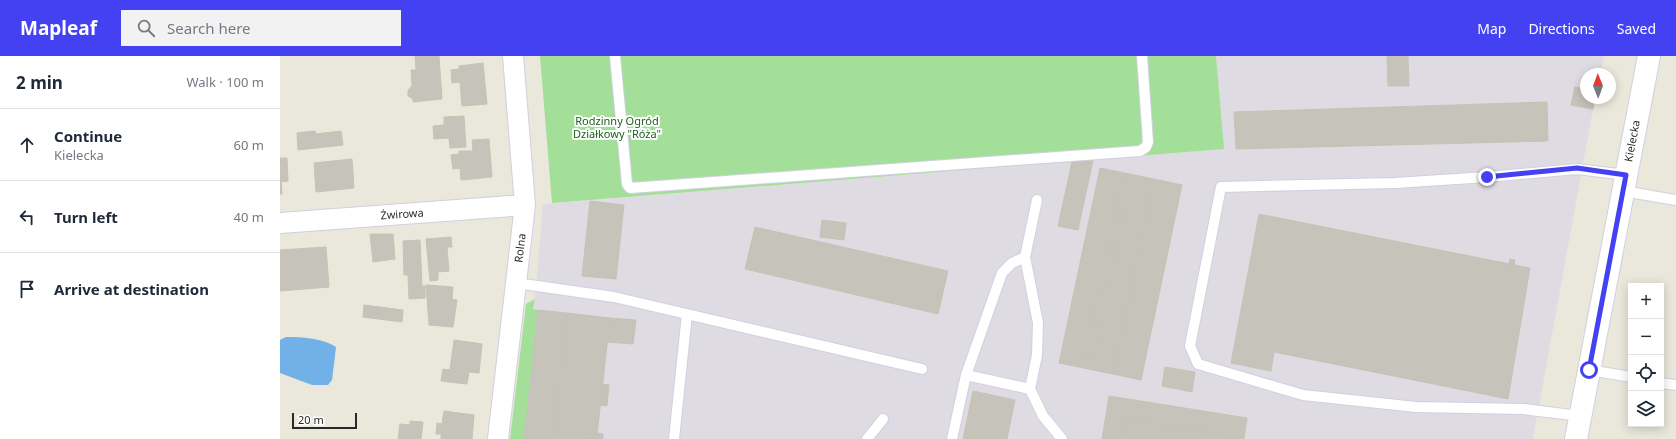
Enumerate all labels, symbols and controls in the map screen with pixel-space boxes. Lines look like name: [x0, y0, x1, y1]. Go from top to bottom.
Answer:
search box: [121, 10, 401, 46]
text: Mapleaf: [20, 15, 97, 41]
icon: search: [135, 17, 157, 39]
text: Search here: [167, 18, 251, 38]
text: Map: [1477, 19, 1506, 38]
text: Directions: [1528, 19, 1595, 38]
text: Saved: [1617, 19, 1656, 38]
north arrow: [1580, 68, 1616, 104]
text: 2 min: [16, 71, 63, 94]
text: Walk · 100 m: [186, 73, 264, 91]
park label: Rodzinny Ogród Działkowy "Róża": [573, 113, 661, 141]
street label: Kielecka: [1620, 119, 1643, 163]
text: Continue: [54, 126, 122, 146]
icon: ahead: [16, 134, 38, 156]
text: 60 m: [234, 136, 264, 154]
text: Kielecka: [54, 146, 104, 164]
route end: [1478, 168, 1496, 186]
street label: Żwirowa: [380, 205, 424, 222]
icon: left: [16, 206, 38, 228]
text: Turn left: [54, 207, 118, 227]
text: 40 m: [234, 208, 264, 226]
street label: Rolna: [510, 232, 529, 263]
icon: arrive: [16, 278, 38, 300]
text: Arrive at destination: [54, 279, 209, 299]
map controls: [1628, 283, 1664, 427]
button: +: [1628, 283, 1664, 319]
button: −: [1628, 319, 1664, 355]
button: locate: [1628, 355, 1664, 391]
route start: [1580, 361, 1598, 379]
button: layers: [1628, 391, 1664, 427]
scale bar: [292, 411, 357, 430]
text: 20 m: [298, 412, 324, 427]

